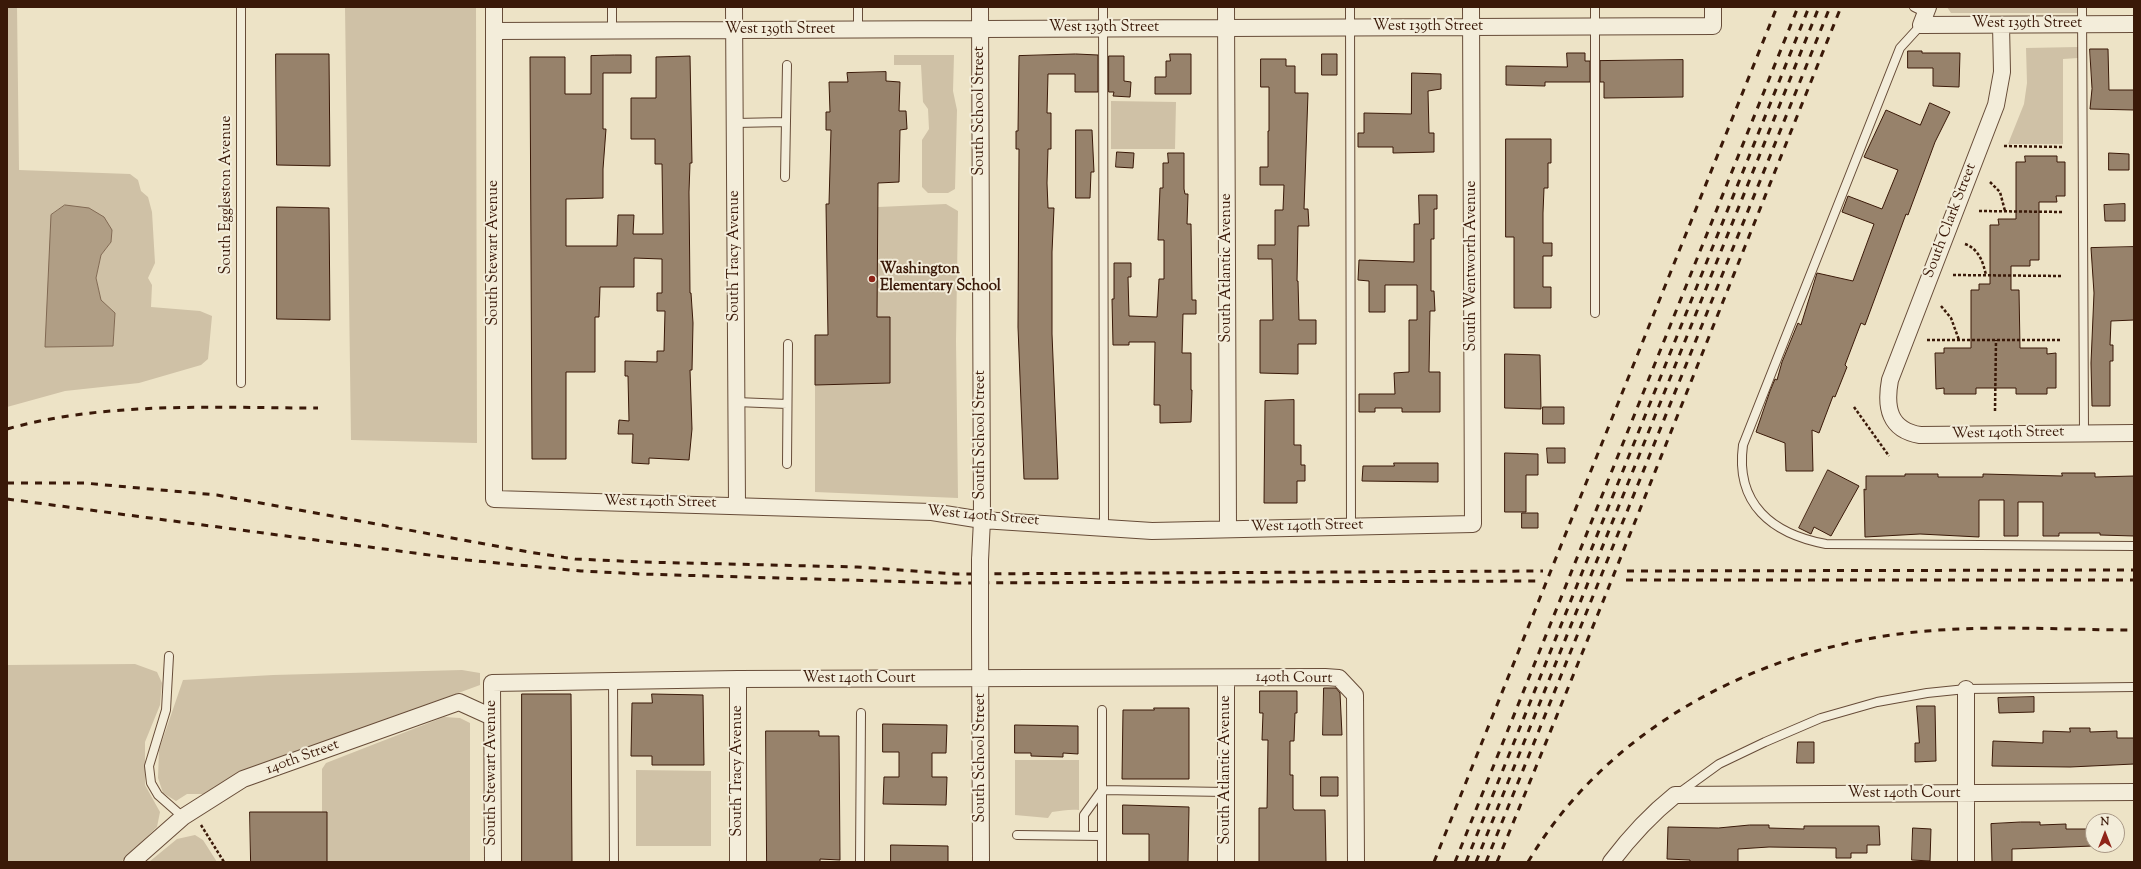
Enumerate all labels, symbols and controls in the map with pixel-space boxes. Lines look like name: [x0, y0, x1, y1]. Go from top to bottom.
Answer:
street label: West 139th Street: [1972, 15, 2082, 33]
street label: West 139th Street: [1373, 18, 1483, 36]
street label: West 139th Street: [1049, 19, 1159, 37]
street label: West 139th Street: [725, 21, 835, 39]
street label: South School Street: [971, 46, 989, 176]
street label: South Eggleston Avenue: [218, 116, 236, 274]
street label: South Clark Street: [1921, 161, 1981, 281]
street label: South Stewart Avenue: [485, 180, 503, 326]
street label: South Wentworth Avenue: [1463, 181, 1481, 351]
street label: South Tracy Avenue: [726, 190, 744, 322]
street label: South Atlantic Avenue: [1218, 193, 1236, 343]
place label: Washington Elementary School: [880, 261, 1001, 296]
marker: Washington Elementary School: [867, 274, 877, 284]
street label: South School Street: [972, 370, 990, 500]
street label: West 140th Street: [1952, 424, 2064, 444]
street label: West 140th Street: [604, 493, 716, 513]
street label: West 140th Street: [926, 503, 1040, 531]
street label: West 140th Street: [1251, 517, 1363, 537]
street label: 140th Court: [1255, 669, 1333, 689]
street label: West 140th Court: [802, 670, 916, 688]
street label: South School Street: [972, 693, 990, 823]
street label: South Atlantic Avenue: [1217, 695, 1235, 845]
street label: South Stewart Avenue: [483, 700, 501, 846]
street label: South Tracy Avenue: [729, 705, 747, 837]
street label: 140th Street: [264, 737, 342, 779]
street label: West 140th Court: [1847, 785, 1961, 803]
north arrow: [2085, 813, 2125, 853]
text: N: [2101, 814, 2109, 830]

